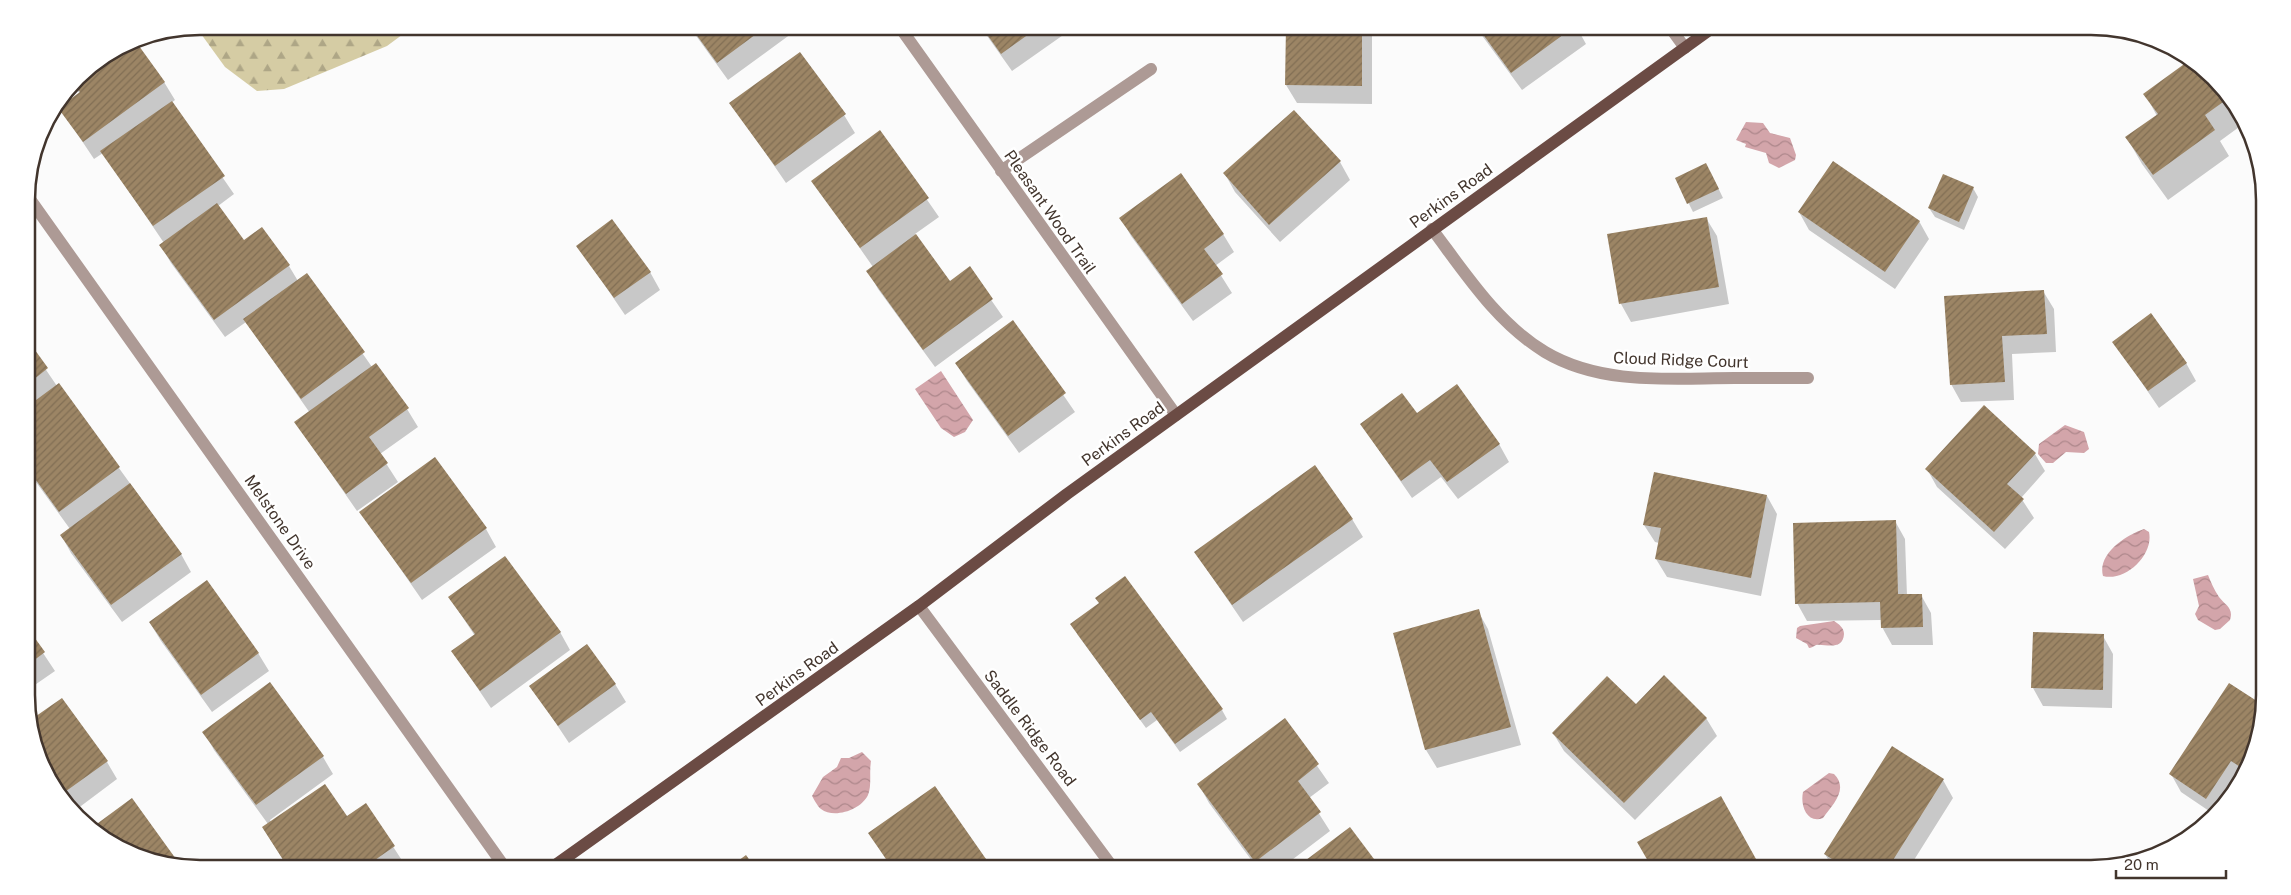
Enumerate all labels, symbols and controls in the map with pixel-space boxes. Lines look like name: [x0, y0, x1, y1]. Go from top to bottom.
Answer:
street label: Pleasant Wood Trail: [1000, 146, 1100, 278]
street label: Perkins Road: [1406, 160, 1496, 232]
street label: Cloud Ridge Court: [1613, 348, 1749, 372]
street label: Perkins Road: [1078, 398, 1168, 470]
street label: Melstone Drive: [240, 471, 320, 573]
street label: Perkins Road: [752, 638, 842, 710]
street label: Saddle Ridge Road: [980, 666, 1080, 790]
scale bar: [2116, 848, 2226, 880]
text: 20 m: [2124, 856, 2159, 873]

